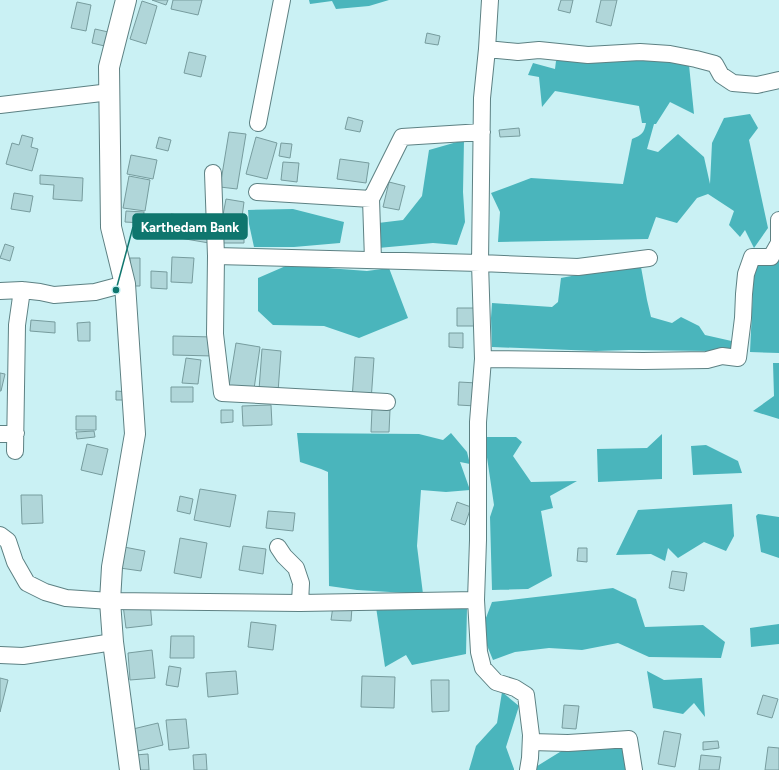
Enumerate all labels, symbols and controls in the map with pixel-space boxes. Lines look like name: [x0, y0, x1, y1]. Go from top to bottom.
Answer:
callout: Karthedam Bank: [133, 214, 247, 239]
text: Karthedam Bank: [141, 220, 239, 235]

